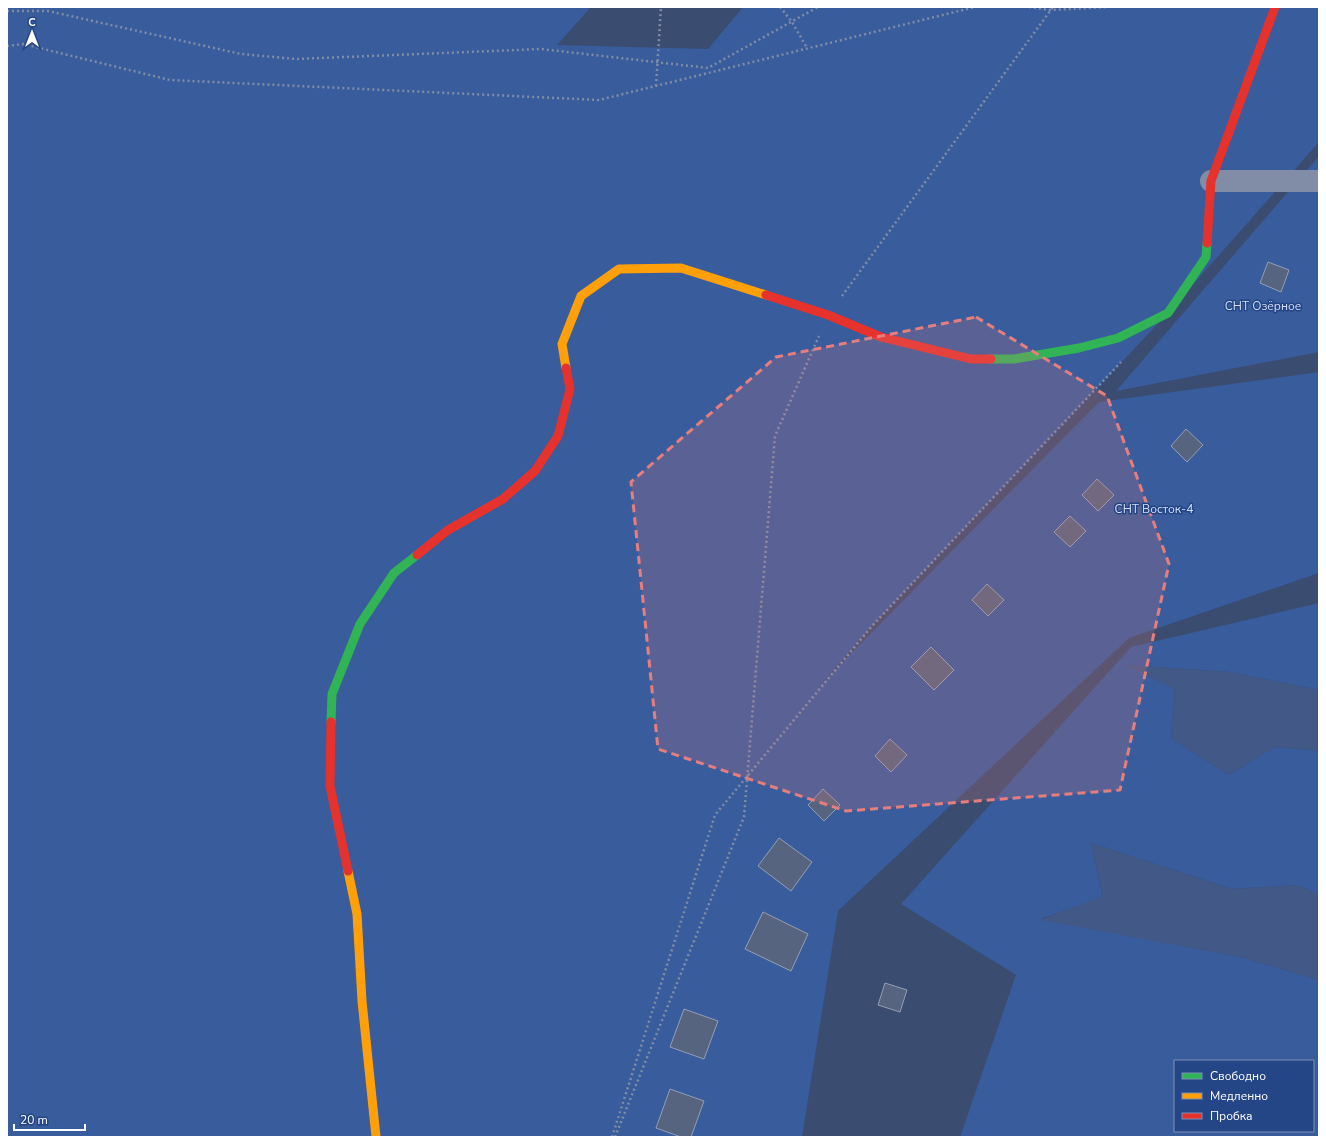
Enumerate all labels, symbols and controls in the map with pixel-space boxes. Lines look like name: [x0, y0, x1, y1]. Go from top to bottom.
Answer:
north arrow: [12, 12, 52, 52]
text: С: [28, 15, 36, 30]
park label: СНТ Озёрное: [1225, 298, 1301, 314]
park label: СНТ Восток-4: [1115, 501, 1193, 517]
legend: [1174, 1060, 1314, 1132]
text: Свободно: [1210, 1068, 1266, 1084]
text: Медленно: [1210, 1088, 1268, 1104]
scale bar: [14, 1106, 85, 1132]
text: Пробка: [1210, 1108, 1253, 1124]
text: 20 m: [20, 1112, 48, 1128]

